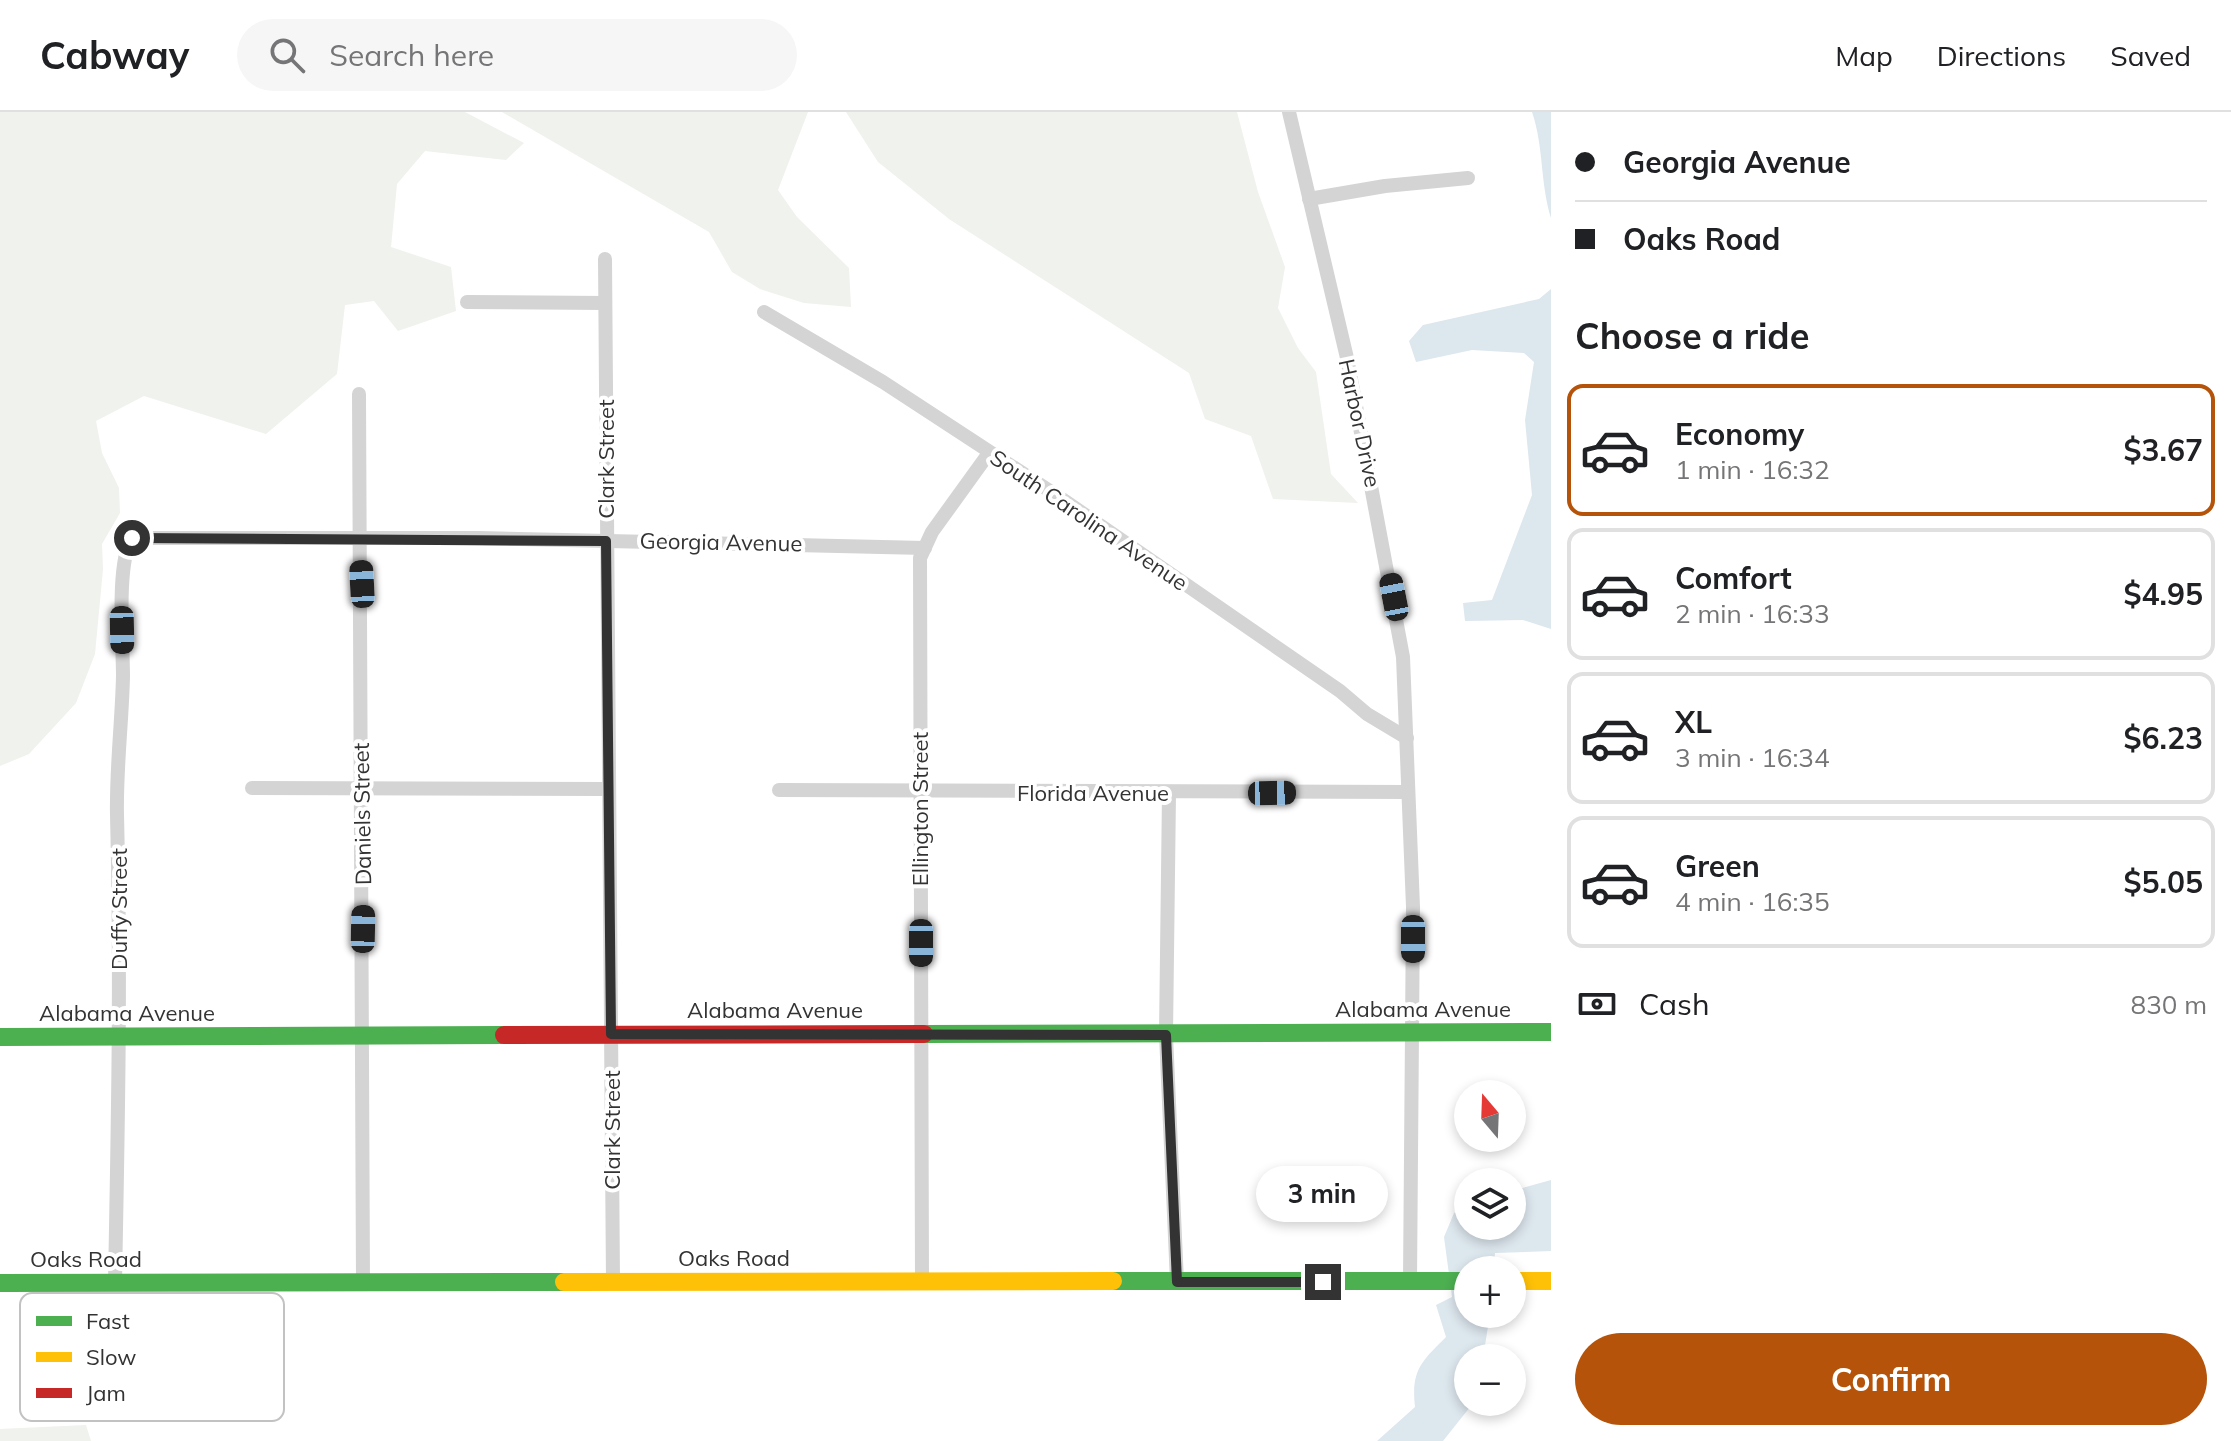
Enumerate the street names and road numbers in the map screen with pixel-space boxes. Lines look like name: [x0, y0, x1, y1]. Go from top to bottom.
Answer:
street label: Harbor Drive: [1333, 356, 1387, 490]
street label: Clark Street: [592, 399, 620, 519]
street label: South Carolina Avenue: [985, 443, 1193, 597]
street label: Georgia Avenue: [639, 527, 803, 557]
street label: Ellington Street: [906, 731, 934, 886]
street label: Daniels Street: [347, 742, 377, 885]
street label: Florida Avenue: [1017, 779, 1169, 807]
street label: Duffy Street: [105, 848, 133, 970]
street label: Alabama Avenue: [1335, 995, 1511, 1023]
street label: Alabama Avenue: [687, 996, 863, 1024]
street label: Alabama Avenue: [39, 999, 215, 1027]
street label: Clark Street: [598, 1070, 626, 1190]
street label: Oaks Road: [678, 1244, 790, 1272]
street label: Oaks Road: [30, 1245, 142, 1273]

